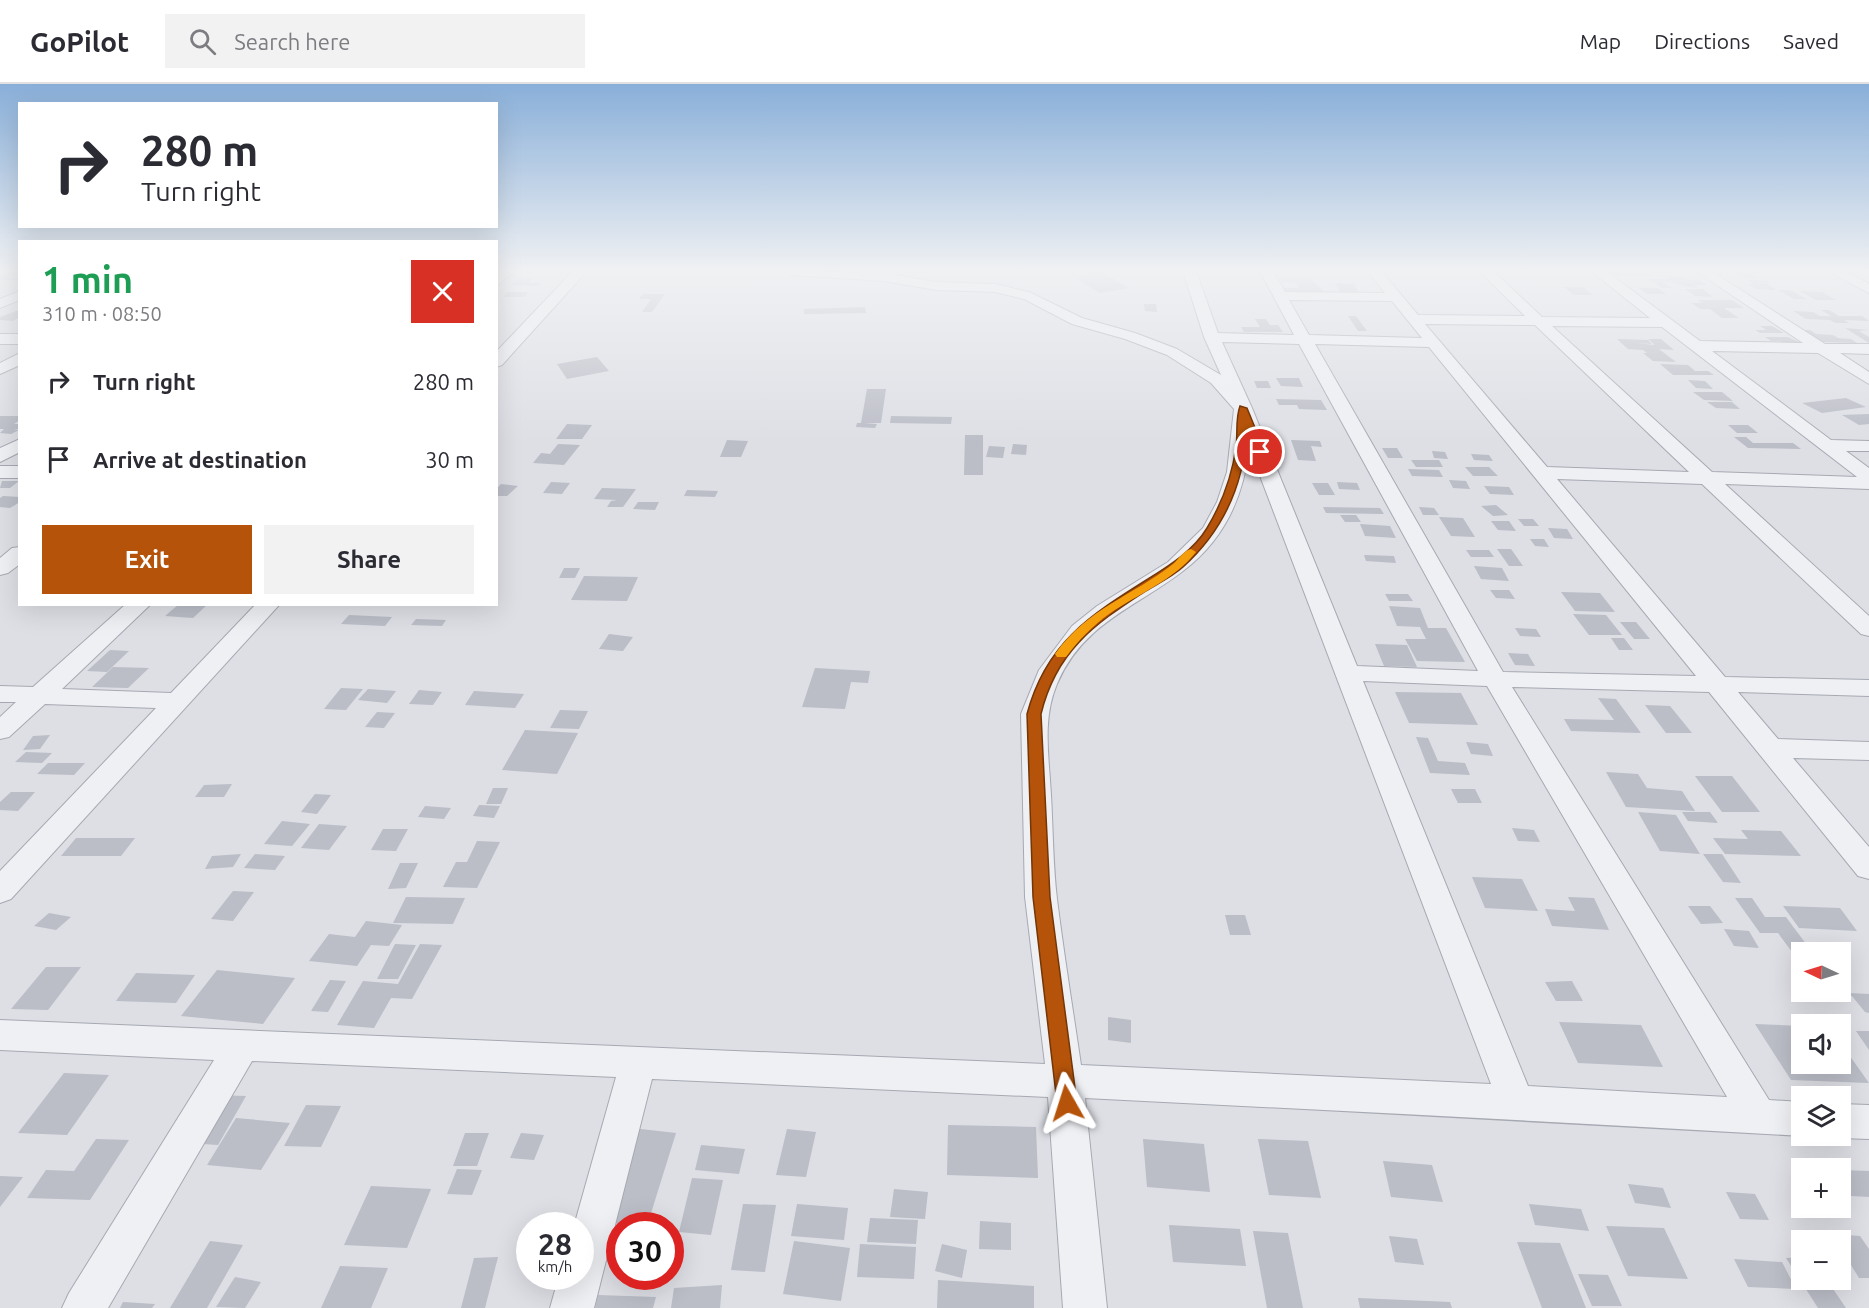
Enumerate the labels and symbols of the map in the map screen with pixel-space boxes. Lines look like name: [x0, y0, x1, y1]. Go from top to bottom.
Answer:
pin: [1234, 426, 1285, 477]
north arrow: [1791, 942, 1851, 1002]
position arrow: [1035, 1071, 1099, 1135]
speed limit sign: 30: [606, 1212, 684, 1290]

